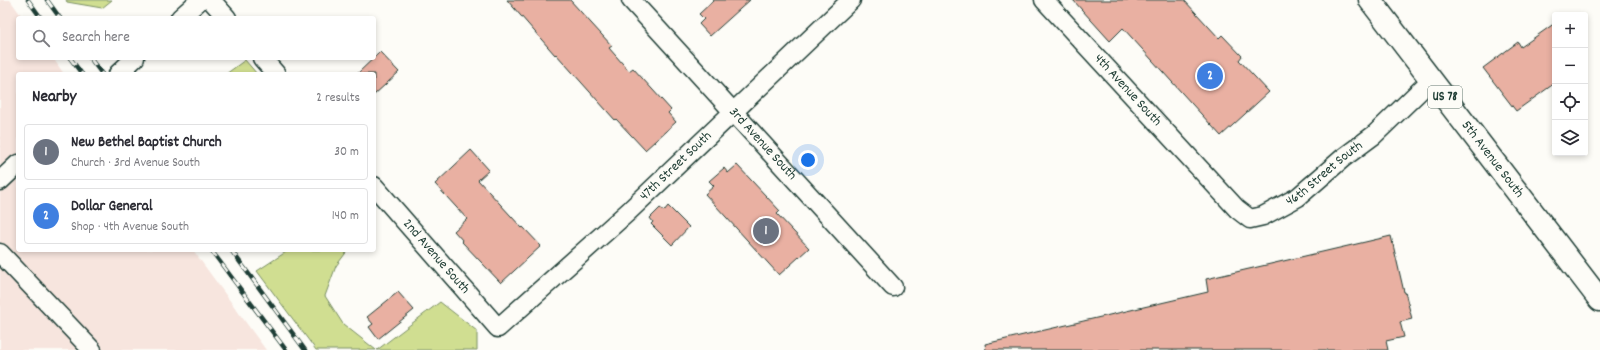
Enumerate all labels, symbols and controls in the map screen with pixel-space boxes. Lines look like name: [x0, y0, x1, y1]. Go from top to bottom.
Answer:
map controls: [1552, 12, 1588, 156]
button: +: [1552, 12, 1588, 48]
search box: [16, 16, 376, 60]
icon: search: [30, 27, 52, 49]
text: Search here: [62, 27, 130, 49]
button: −: [1552, 48, 1588, 84]
street label: 4th Avenue South: [1089, 50, 1166, 131]
pin: 2: [1197, 61, 1223, 91]
button: locate: [1552, 84, 1588, 120]
text: Nearby: [32, 86, 76, 110]
road number: US 78: [1428, 86, 1462, 108]
text: 2 results: [316, 89, 360, 108]
street label: 3rd Avenue South: [724, 103, 801, 185]
street label: 5th Avenue South: [1456, 117, 1529, 202]
button: layers: [1552, 120, 1588, 156]
street label: 47th Street South: [635, 127, 717, 206]
text: New Bethel Baptist Church: [71, 132, 222, 154]
street label: 46th Street South: [1282, 136, 1367, 212]
text: 1: [45, 143, 47, 162]
text: 30 m: [334, 143, 359, 162]
your location: [798, 150, 818, 170]
text: Church · 3rd Avenue South: [71, 154, 200, 173]
text: Dollar General: [71, 196, 152, 218]
text: 2: [43, 207, 49, 226]
text: 140 m: [332, 207, 359, 226]
street label: 2nd Avenue South: [397, 215, 474, 299]
pin: 1: [753, 216, 779, 246]
text: Shop · 4th Avenue South: [71, 218, 189, 237]

